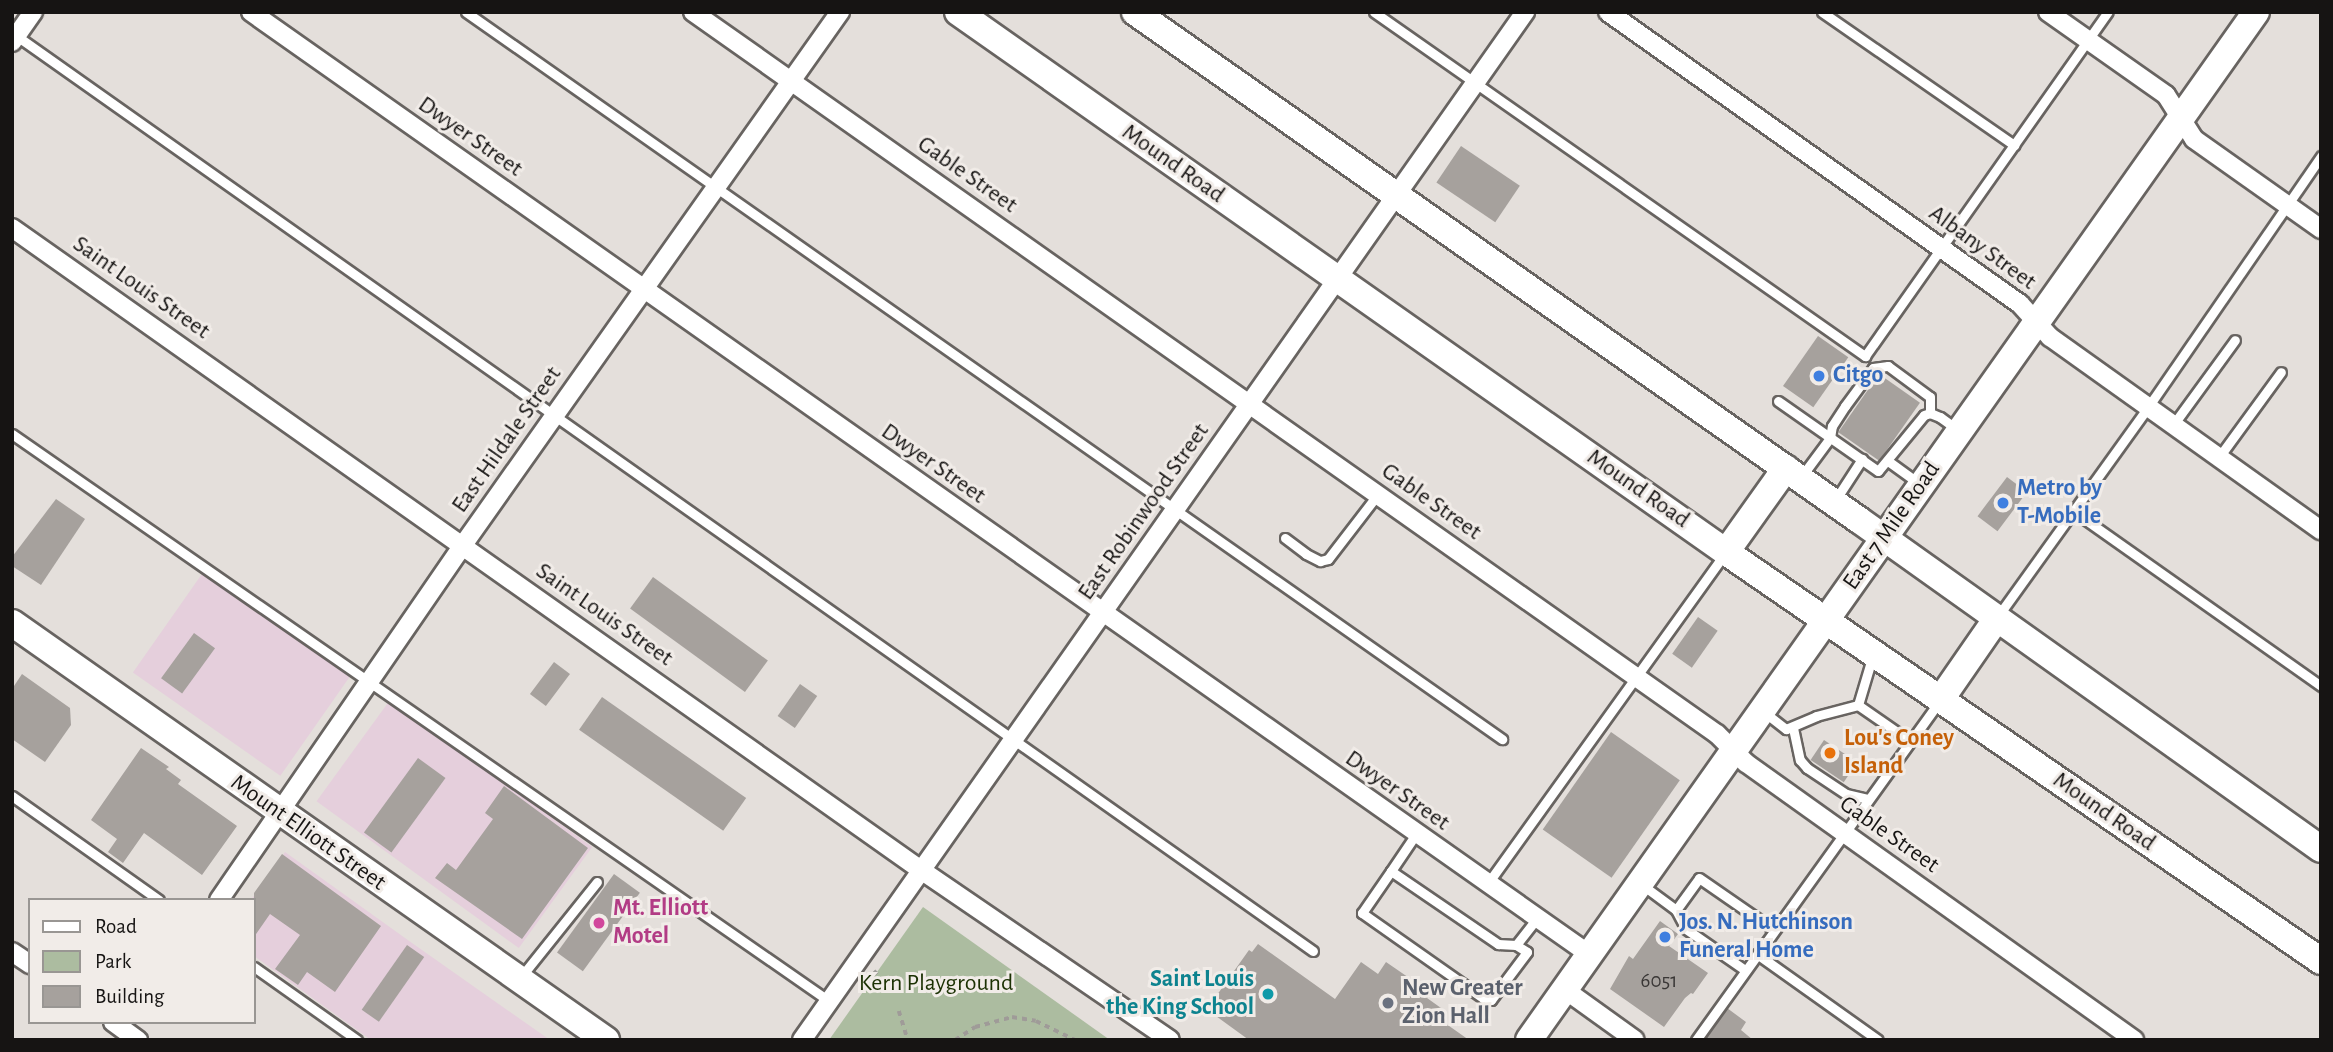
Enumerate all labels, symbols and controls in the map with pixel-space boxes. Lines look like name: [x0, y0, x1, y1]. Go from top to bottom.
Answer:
street label: Dwyer Street: [412, 91, 528, 183]
street label: Mound Road: [1116, 118, 1230, 210]
street label: Gable Street: [912, 130, 1022, 220]
street label: Albany Street: [1923, 199, 2041, 297]
street label: Saint Louis Street: [67, 230, 215, 346]
street label: East Hildale Street: [446, 361, 568, 519]
place label: Citgo: [1833, 362, 1883, 390]
marker: Citgo: [1811, 368, 1827, 384]
street label: Dwyer Street: [875, 418, 991, 510]
street label: East Robinwood Street: [1072, 418, 1216, 606]
street label: Mound Road: [1581, 443, 1695, 535]
street label: East 7 Mile Road: [1837, 456, 1947, 596]
street label: Gable Street: [1376, 457, 1486, 547]
place label: Metro by T-Mobile: [2017, 475, 2102, 531]
marker: Metro by T-Mobile: [1995, 495, 2011, 511]
street label: Saint Louis Street: [530, 557, 678, 673]
place label: Lou's Coney Island: [1844, 725, 1954, 781]
street label: Dwyer Street: [1339, 745, 1455, 837]
marker: Lou's Coney Island: [1822, 745, 1838, 761]
street label: Mound Road: [2047, 766, 2161, 858]
street label: Mount Elliott Street: [225, 769, 391, 897]
street label: Gable Street: [1834, 790, 1944, 880]
place label: Mt. Elliott Motel: [613, 895, 708, 951]
legend: [28, 898, 256, 1024]
place label: Jos. N. Hutchinson Funeral Home: [1679, 909, 1853, 965]
marker: Mt. Elliott Motel: [591, 915, 607, 931]
text: Road: [95, 916, 137, 937]
marker: Jos. N. Hutchinson Funeral Home: [1657, 929, 1673, 945]
text: Park: [95, 951, 131, 972]
place label: Saint Louis the King School: [1106, 966, 1254, 1022]
house number: 6051: [1641, 968, 1677, 994]
park label: Kern Playground: [859, 970, 1013, 998]
place label: New Greater Zion Hall: [1402, 975, 1523, 1031]
text: Building: [95, 986, 164, 1007]
marker: Saint Louis the King School: [1260, 986, 1276, 1002]
marker: New Greater Zion Hall: [1380, 995, 1396, 1011]

